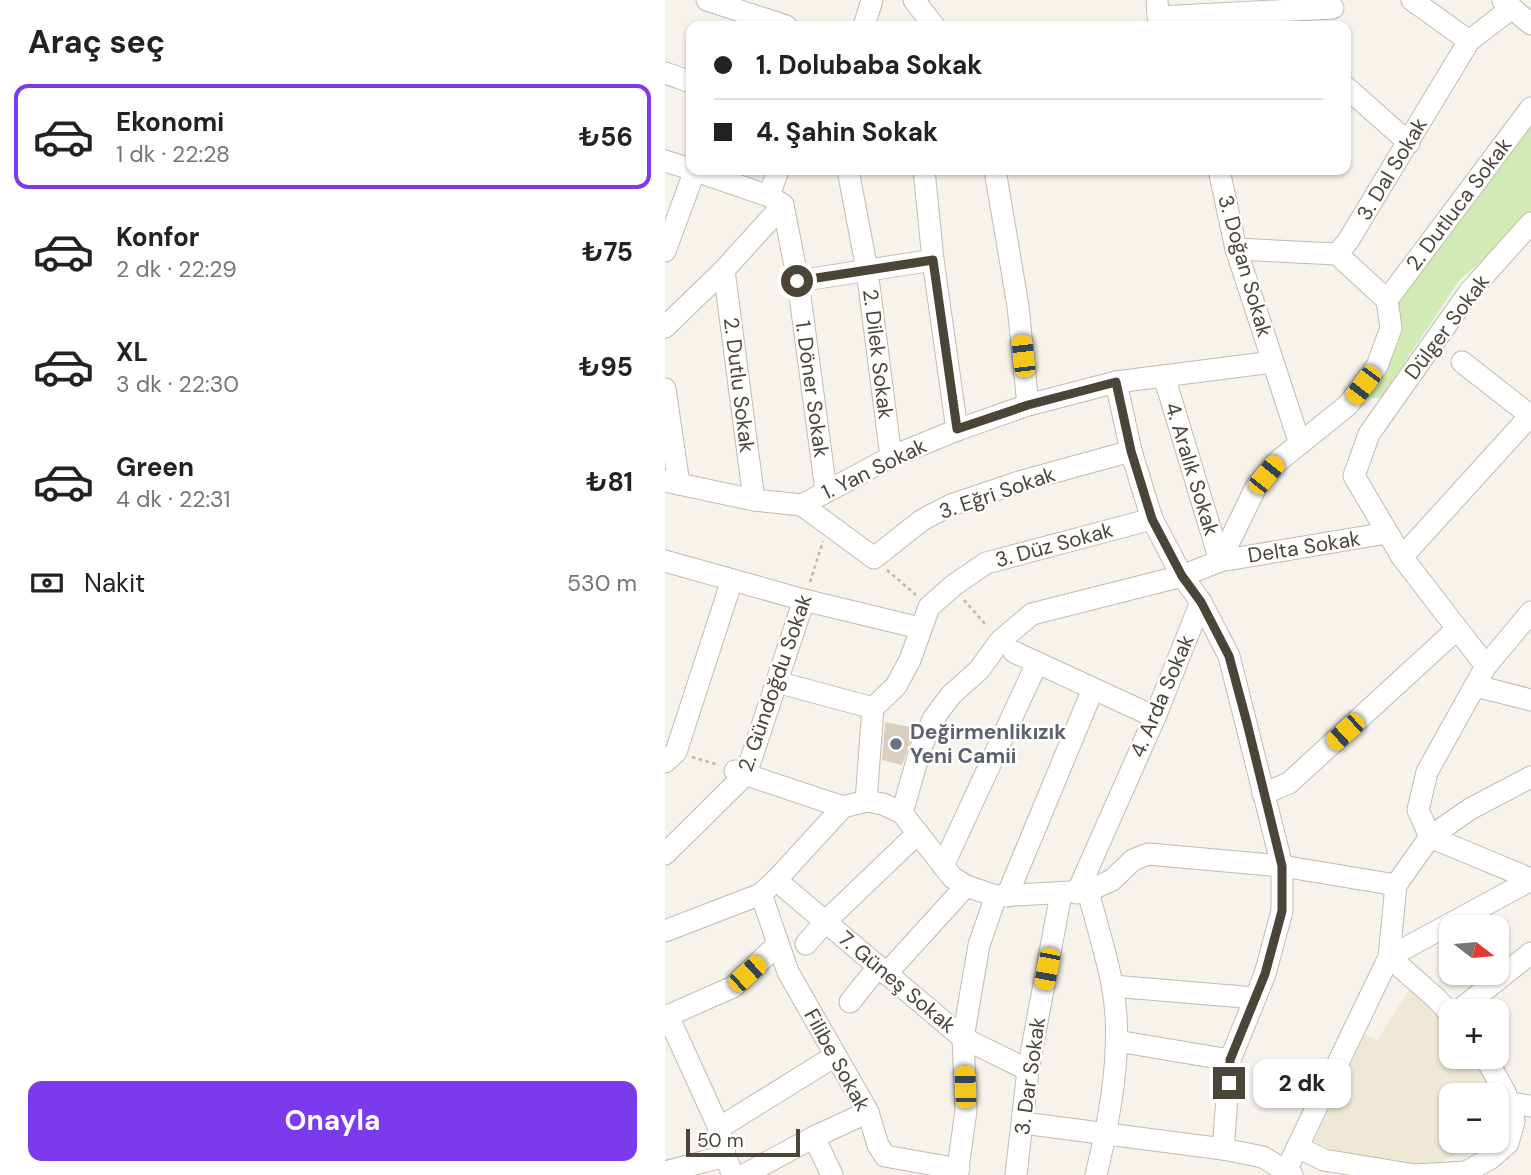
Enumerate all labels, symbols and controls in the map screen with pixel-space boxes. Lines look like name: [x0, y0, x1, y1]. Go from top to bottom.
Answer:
text: Araç seç: [28, 21, 165, 63]
text: 1. Dolubaba Sokak: [756, 48, 982, 82]
icon: car: [32, 105, 95, 168]
text: Ekonomi: [116, 105, 224, 139]
street label: 3. Dal Sokak: [1350, 112, 1434, 226]
text: 4. Şahin Sokak: [756, 115, 938, 149]
text: ₺56: [579, 120, 633, 154]
street label: 2. Dutluca Sokak: [1400, 132, 1518, 276]
text: 1 dk · 22:28: [116, 139, 230, 169]
street label: 3. Doğan Sokak: [1211, 192, 1279, 341]
icon: car: [32, 220, 95, 283]
text: Konfor: [116, 220, 199, 254]
text: ₺75: [582, 235, 633, 269]
text: 2 dk · 22:29: [116, 254, 237, 284]
route start: [781, 265, 813, 297]
street label: Dülger Sokak: [1398, 268, 1496, 385]
street label: 2. Dilek Sokak: [856, 287, 900, 421]
street label: 2. Dutlu Sokak: [717, 316, 761, 455]
street label: 1. Döner Sokak: [789, 319, 836, 460]
car: [1011, 334, 1036, 378]
icon: car: [32, 335, 95, 398]
text: XL: [116, 335, 148, 369]
text: ₺95: [579, 350, 633, 384]
car: [1342, 362, 1385, 408]
text: 3 dk · 22:30: [116, 369, 239, 399]
street label: 4. Aralık Sokak: [1158, 399, 1226, 540]
street label: 1. Yan Sokak: [817, 431, 931, 506]
icon: car: [32, 450, 95, 513]
text: Green: [116, 450, 194, 484]
car: [1245, 452, 1288, 498]
street label: 3. Eğri Sokak: [935, 460, 1059, 526]
text: ₺81: [586, 465, 633, 499]
text: 4 dk · 22:31: [116, 484, 230, 514]
street label: 3. Düz Sokak: [992, 516, 1116, 574]
street label: Delta Sokak: [1246, 524, 1363, 570]
icon: cash: [28, 564, 66, 602]
text: Nakit: [84, 566, 145, 600]
text: 530 m: [567, 568, 637, 598]
street label: 2. Gündoğdu Sokak: [731, 590, 819, 776]
street label: 4. Arda Sokak: [1123, 630, 1201, 762]
car: [1323, 710, 1368, 754]
place label: Değirmenlikızık Yeni Camii: [910, 718, 1066, 770]
marker: Değirmenlikızık Yeni Camii: [888, 736, 904, 752]
north arrow: [1439, 915, 1509, 985]
map controls: [1439, 915, 1509, 1153]
street label: 7. Güneş Sokak: [832, 925, 962, 1040]
car: [1033, 946, 1062, 992]
car: [725, 952, 770, 996]
button: +: [1439, 999, 1509, 1069]
street label: Filibe Sokak: [797, 1004, 877, 1117]
street label: 3. Dar Sokak: [1008, 1015, 1052, 1137]
callout: 2 dk: [1253, 1058, 1351, 1108]
car: [954, 1066, 977, 1108]
route end: [1213, 1067, 1245, 1099]
text: 2 dk: [1278, 1068, 1326, 1098]
button: Onayla: [28, 1081, 637, 1161]
button: −: [1439, 1083, 1509, 1153]
scale bar: [686, 1126, 800, 1158]
text: 50 m: [697, 1128, 744, 1153]

